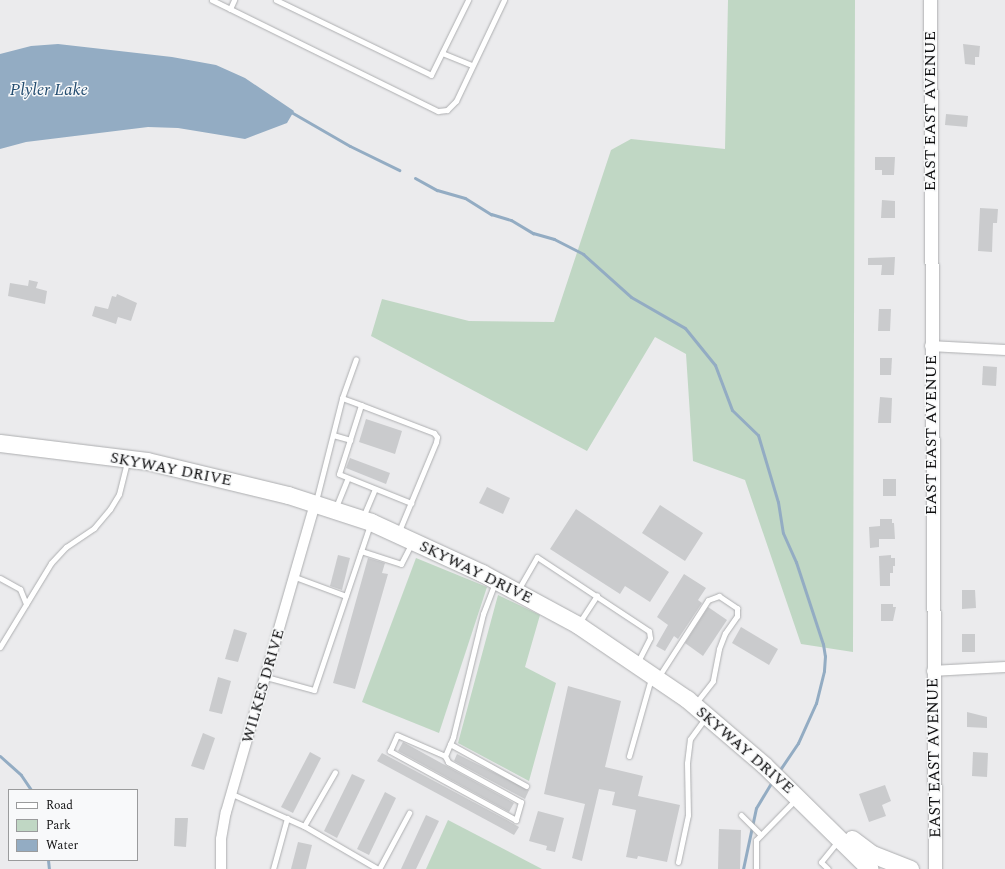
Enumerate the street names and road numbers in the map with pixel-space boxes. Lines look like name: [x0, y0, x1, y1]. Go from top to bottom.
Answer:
street label: EAST EAST AVENUE: [920, 31, 940, 191]
street label: EAST EAST AVENUE: [921, 355, 941, 515]
street label: SKYWAY DRIVE: [109, 448, 233, 490]
street label: SKYWAY DRIVE: [416, 536, 536, 608]
street label: WILKES DRIVE: [238, 627, 288, 745]
street label: EAST EAST AVENUE: [923, 678, 945, 838]
street label: SKYWAY DRIVE: [692, 702, 798, 798]

